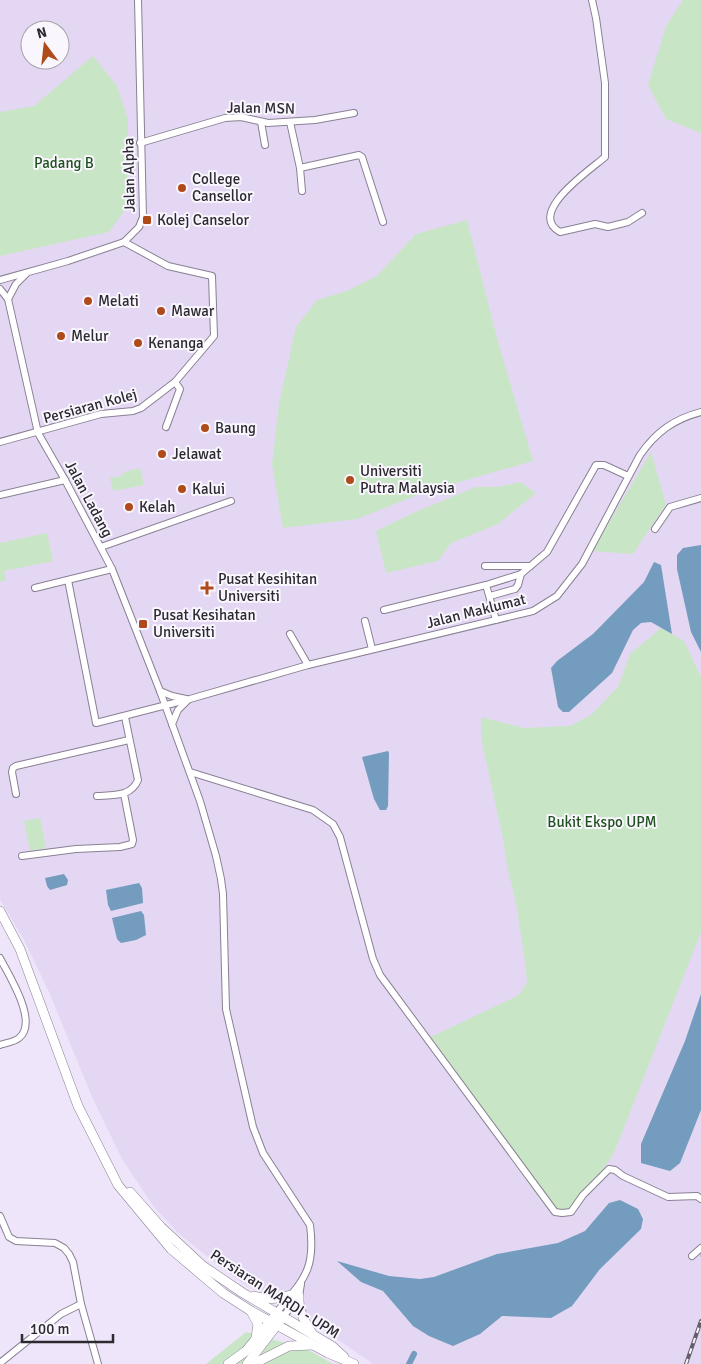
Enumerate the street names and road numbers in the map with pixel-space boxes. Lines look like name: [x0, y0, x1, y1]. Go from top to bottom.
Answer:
street label: Jalan MSN: [227, 98, 295, 118]
street label: Jalan Alpha: [119, 138, 139, 212]
street label: Persiaran Kolej: [41, 385, 139, 427]
street label: Jalan Ladang: [61, 458, 117, 541]
street label: Jalan Maklumat: [425, 590, 527, 632]
street label: Persiaran MARDI - UPM: [207, 1245, 343, 1343]

